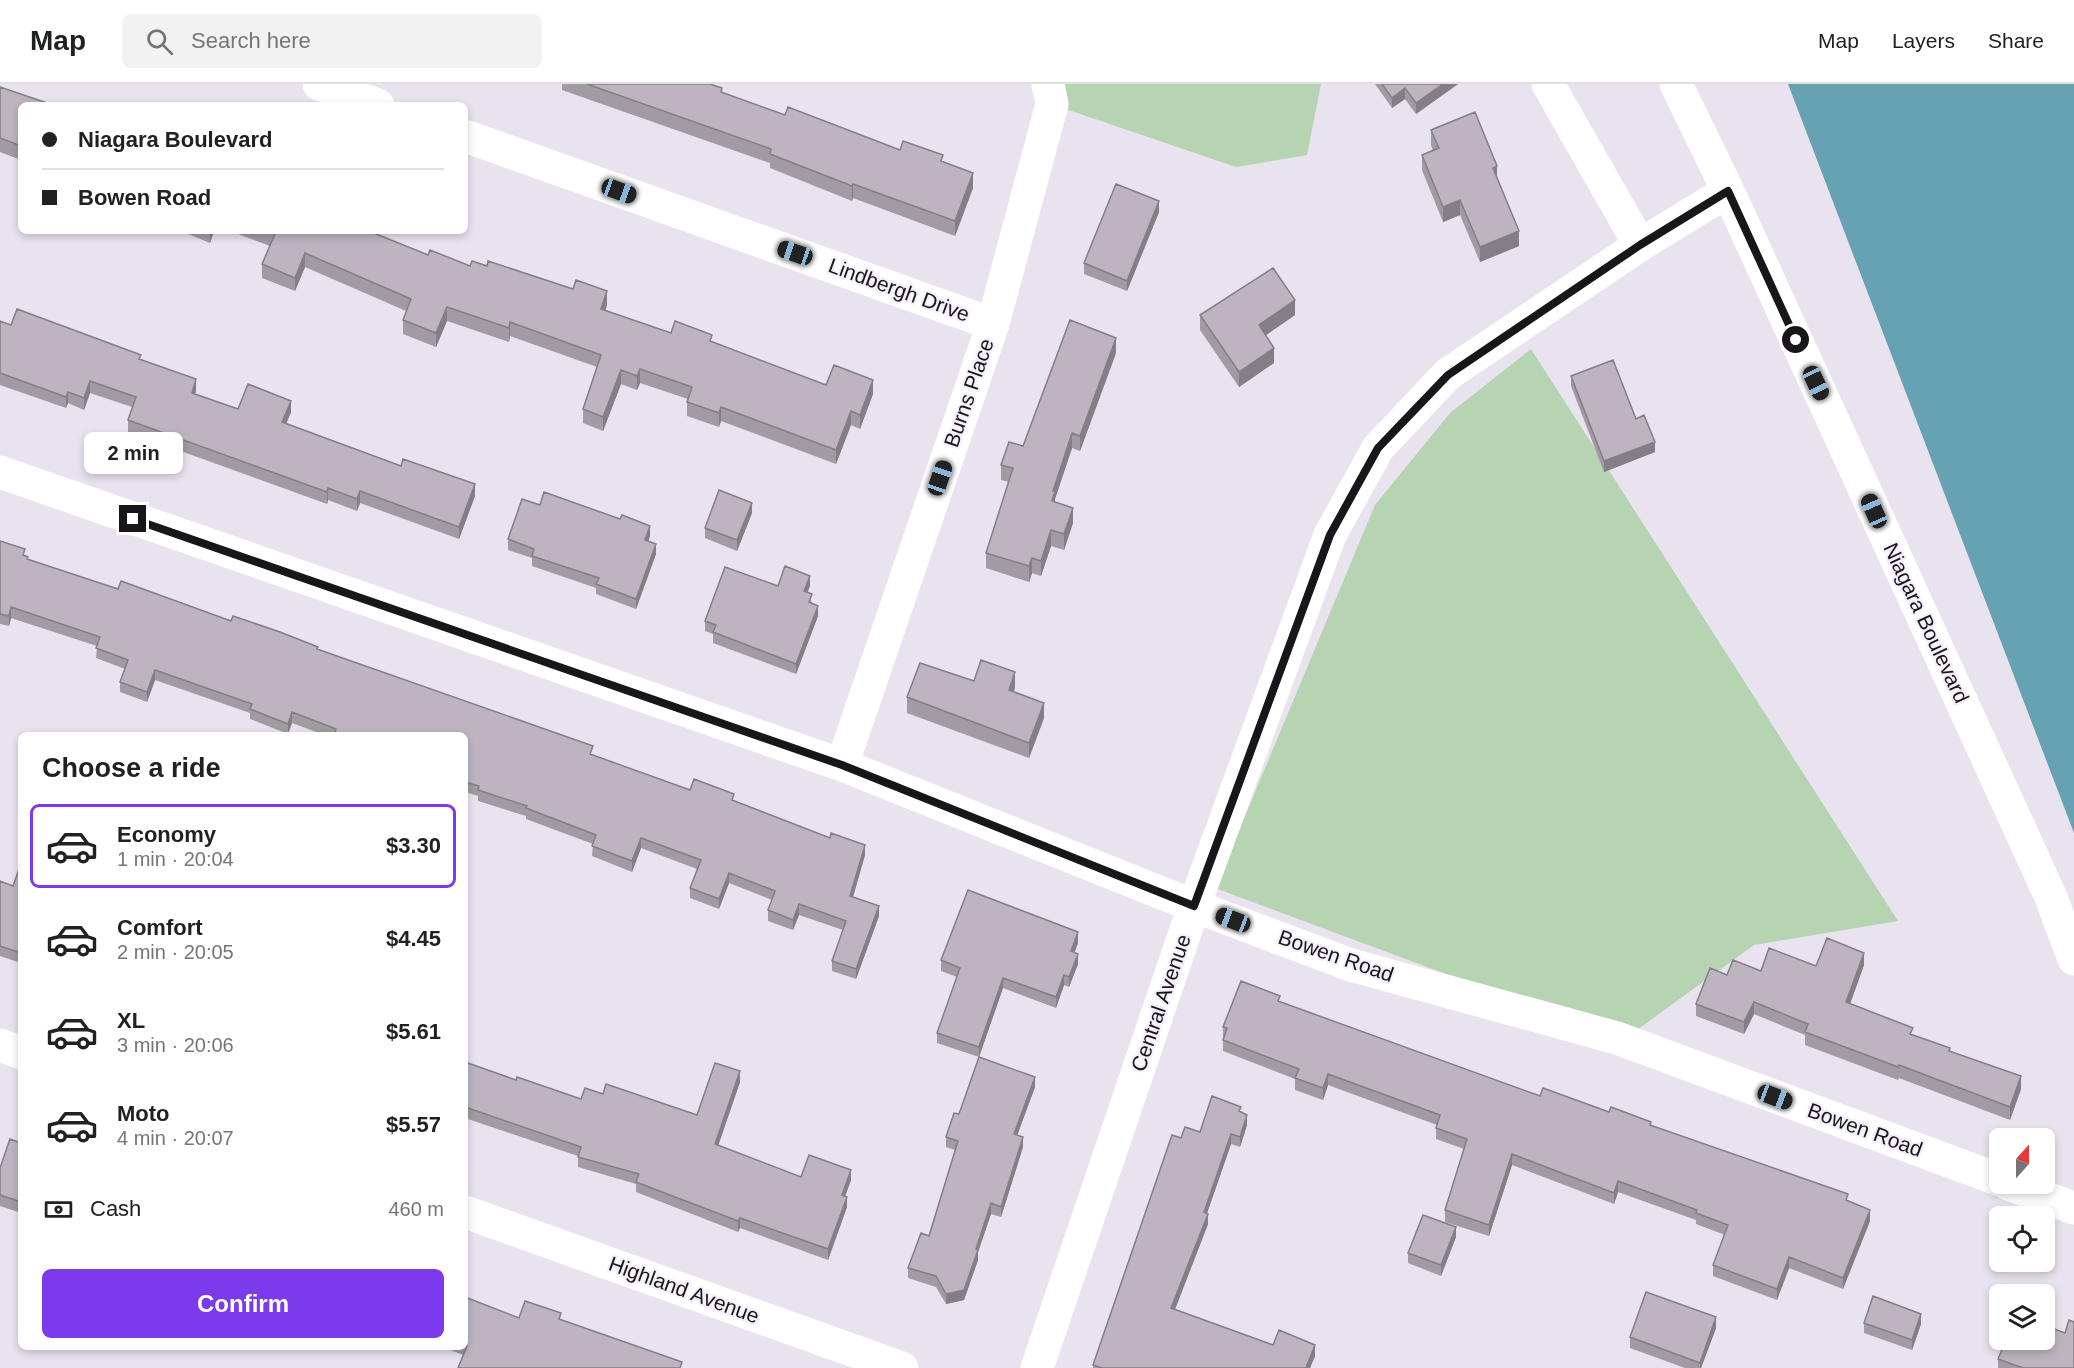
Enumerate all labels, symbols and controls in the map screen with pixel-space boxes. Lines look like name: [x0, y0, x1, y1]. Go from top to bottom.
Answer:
search box: [122, 14, 542, 68]
text: Map: [30, 25, 86, 56]
icon: search: [143, 25, 176, 58]
text: Search here: [191, 28, 311, 53]
text: Map: [1818, 29, 1859, 52]
text: Layers: [1892, 29, 1955, 52]
text: Share: [1988, 29, 2044, 52]
text: Niagara Boulevard: [78, 127, 272, 152]
car: [599, 176, 639, 206]
text: Bowen Road: [78, 185, 211, 210]
car: [775, 239, 815, 267]
street label: Lindbergh Drive: [826, 253, 973, 326]
route start: [1782, 326, 1809, 353]
street label: Burns Place: [939, 336, 998, 450]
car: [1800, 363, 1832, 403]
callout: 2 min: [84, 432, 182, 474]
text: 2 min: [107, 442, 160, 464]
car: [926, 458, 954, 498]
car: [1858, 491, 1890, 531]
route end: [119, 505, 146, 532]
street label: Niagara Boulevard: [1879, 539, 1974, 706]
text: Choose a ride: [42, 753, 221, 783]
icon: car: [45, 819, 99, 873]
text: Economy: [117, 822, 216, 847]
text: $3.30: [386, 833, 441, 858]
text: 1 min · 20:04: [117, 848, 234, 870]
car: [1213, 905, 1253, 935]
icon: car: [45, 912, 99, 966]
text: Comfort: [117, 915, 203, 940]
street label: Bowen Road: [1276, 925, 1397, 986]
text: $4.45: [386, 926, 441, 951]
street label: Central Avenue: [1126, 931, 1195, 1074]
text: 2 min · 20:05: [117, 941, 234, 963]
icon: car: [45, 1005, 99, 1059]
text: XL: [117, 1008, 145, 1033]
text: $5.61: [386, 1019, 441, 1044]
text: 3 min · 20:06: [117, 1034, 234, 1056]
car: [1755, 1082, 1795, 1112]
icon: car: [45, 1098, 99, 1152]
street label: Bowen Road: [1805, 1098, 1926, 1161]
text: Moto: [117, 1101, 170, 1126]
text: $5.57: [386, 1112, 441, 1137]
text: 4 min · 20:07: [117, 1127, 234, 1149]
north arrow: [1989, 1128, 2055, 1194]
map controls: [1989, 1128, 2055, 1350]
icon: cash: [42, 1193, 75, 1226]
text: Cash: [90, 1196, 141, 1221]
text: 460 m: [388, 1198, 444, 1220]
button: locate: [1989, 1206, 2055, 1272]
street label: Highland Avenue: [606, 1252, 763, 1327]
button: Confirm: [42, 1269, 444, 1338]
button: layers: [1989, 1284, 2055, 1350]

